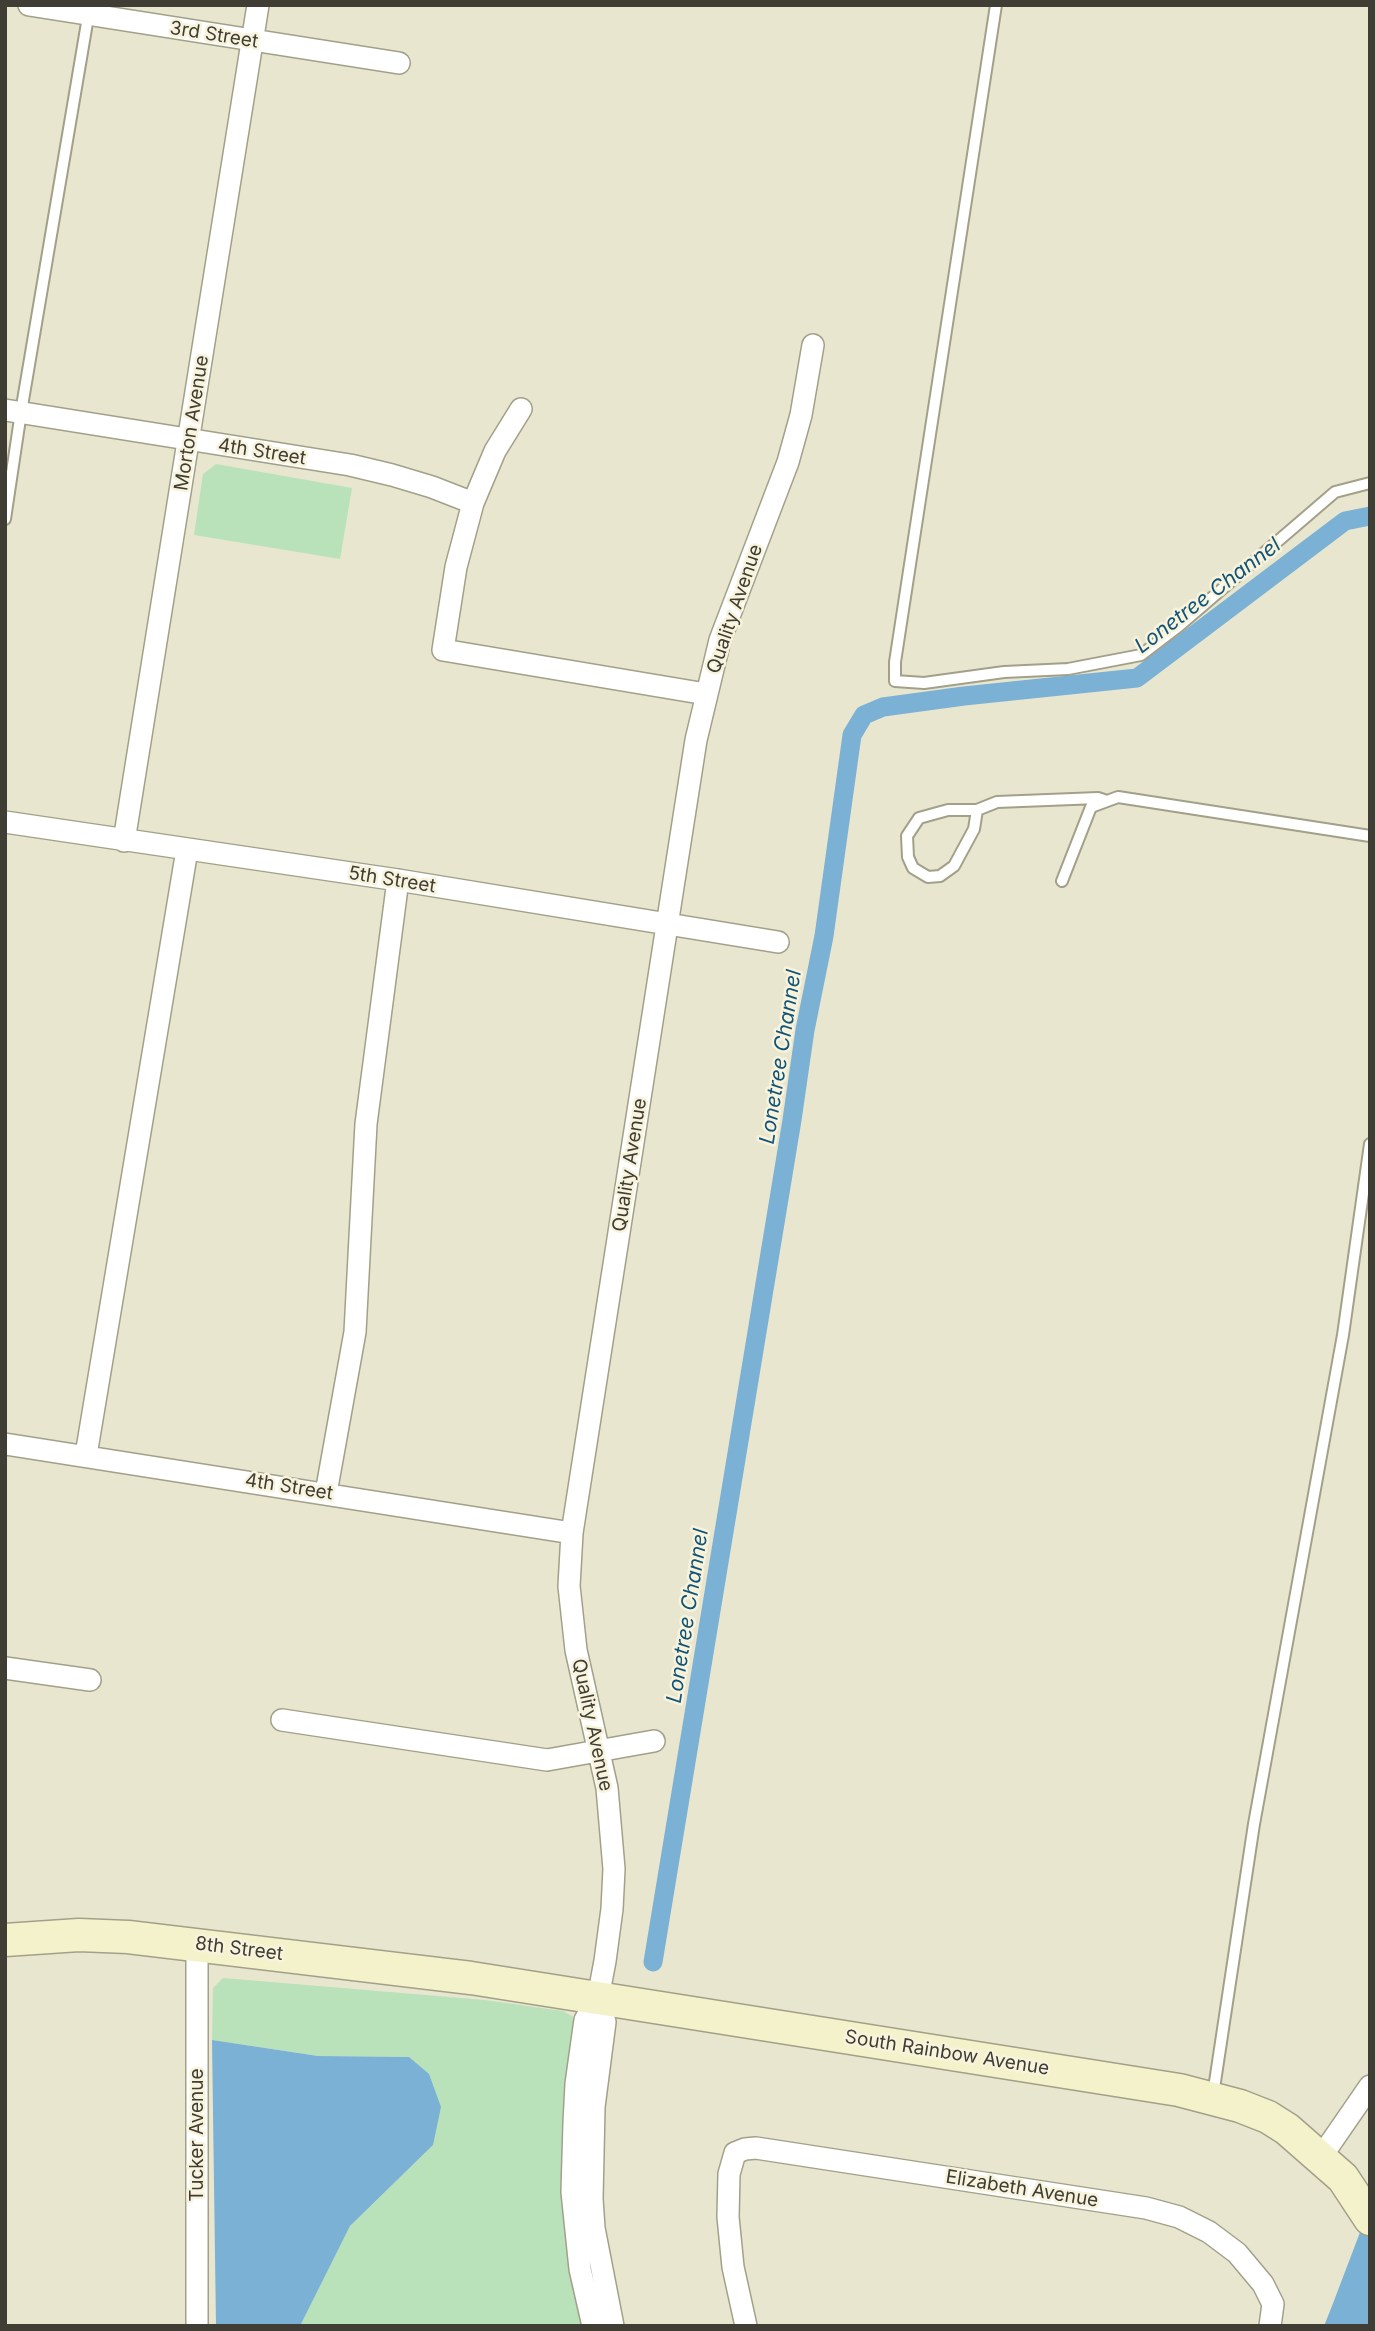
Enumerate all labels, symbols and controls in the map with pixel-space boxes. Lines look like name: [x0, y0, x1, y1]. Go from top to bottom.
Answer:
street label: 3rd Street: [168, 17, 260, 53]
street label: Morton Avenue: [170, 354, 214, 492]
street label: 4th Street: [216, 434, 308, 470]
water label: Lonetree Channel: [1130, 533, 1286, 659]
street label: Quality Avenue: [702, 541, 768, 677]
street label: 5th Street: [347, 862, 437, 898]
water label: Lonetree Channel: [755, 968, 807, 1146]
street label: Quality Avenue: [608, 1097, 652, 1233]
street label: 4th Street: [243, 1469, 335, 1505]
water label: Lonetree Channel: [662, 1527, 714, 1705]
street label: Quality Avenue: [567, 1657, 617, 1793]
street label: 8th Street: [194, 1932, 284, 1966]
street label: South Rainbow Avenue: [843, 2026, 1051, 2080]
street label: Tucker Avenue: [186, 2068, 208, 2202]
street label: Elizabeth Avenue: [944, 2166, 1100, 2212]

